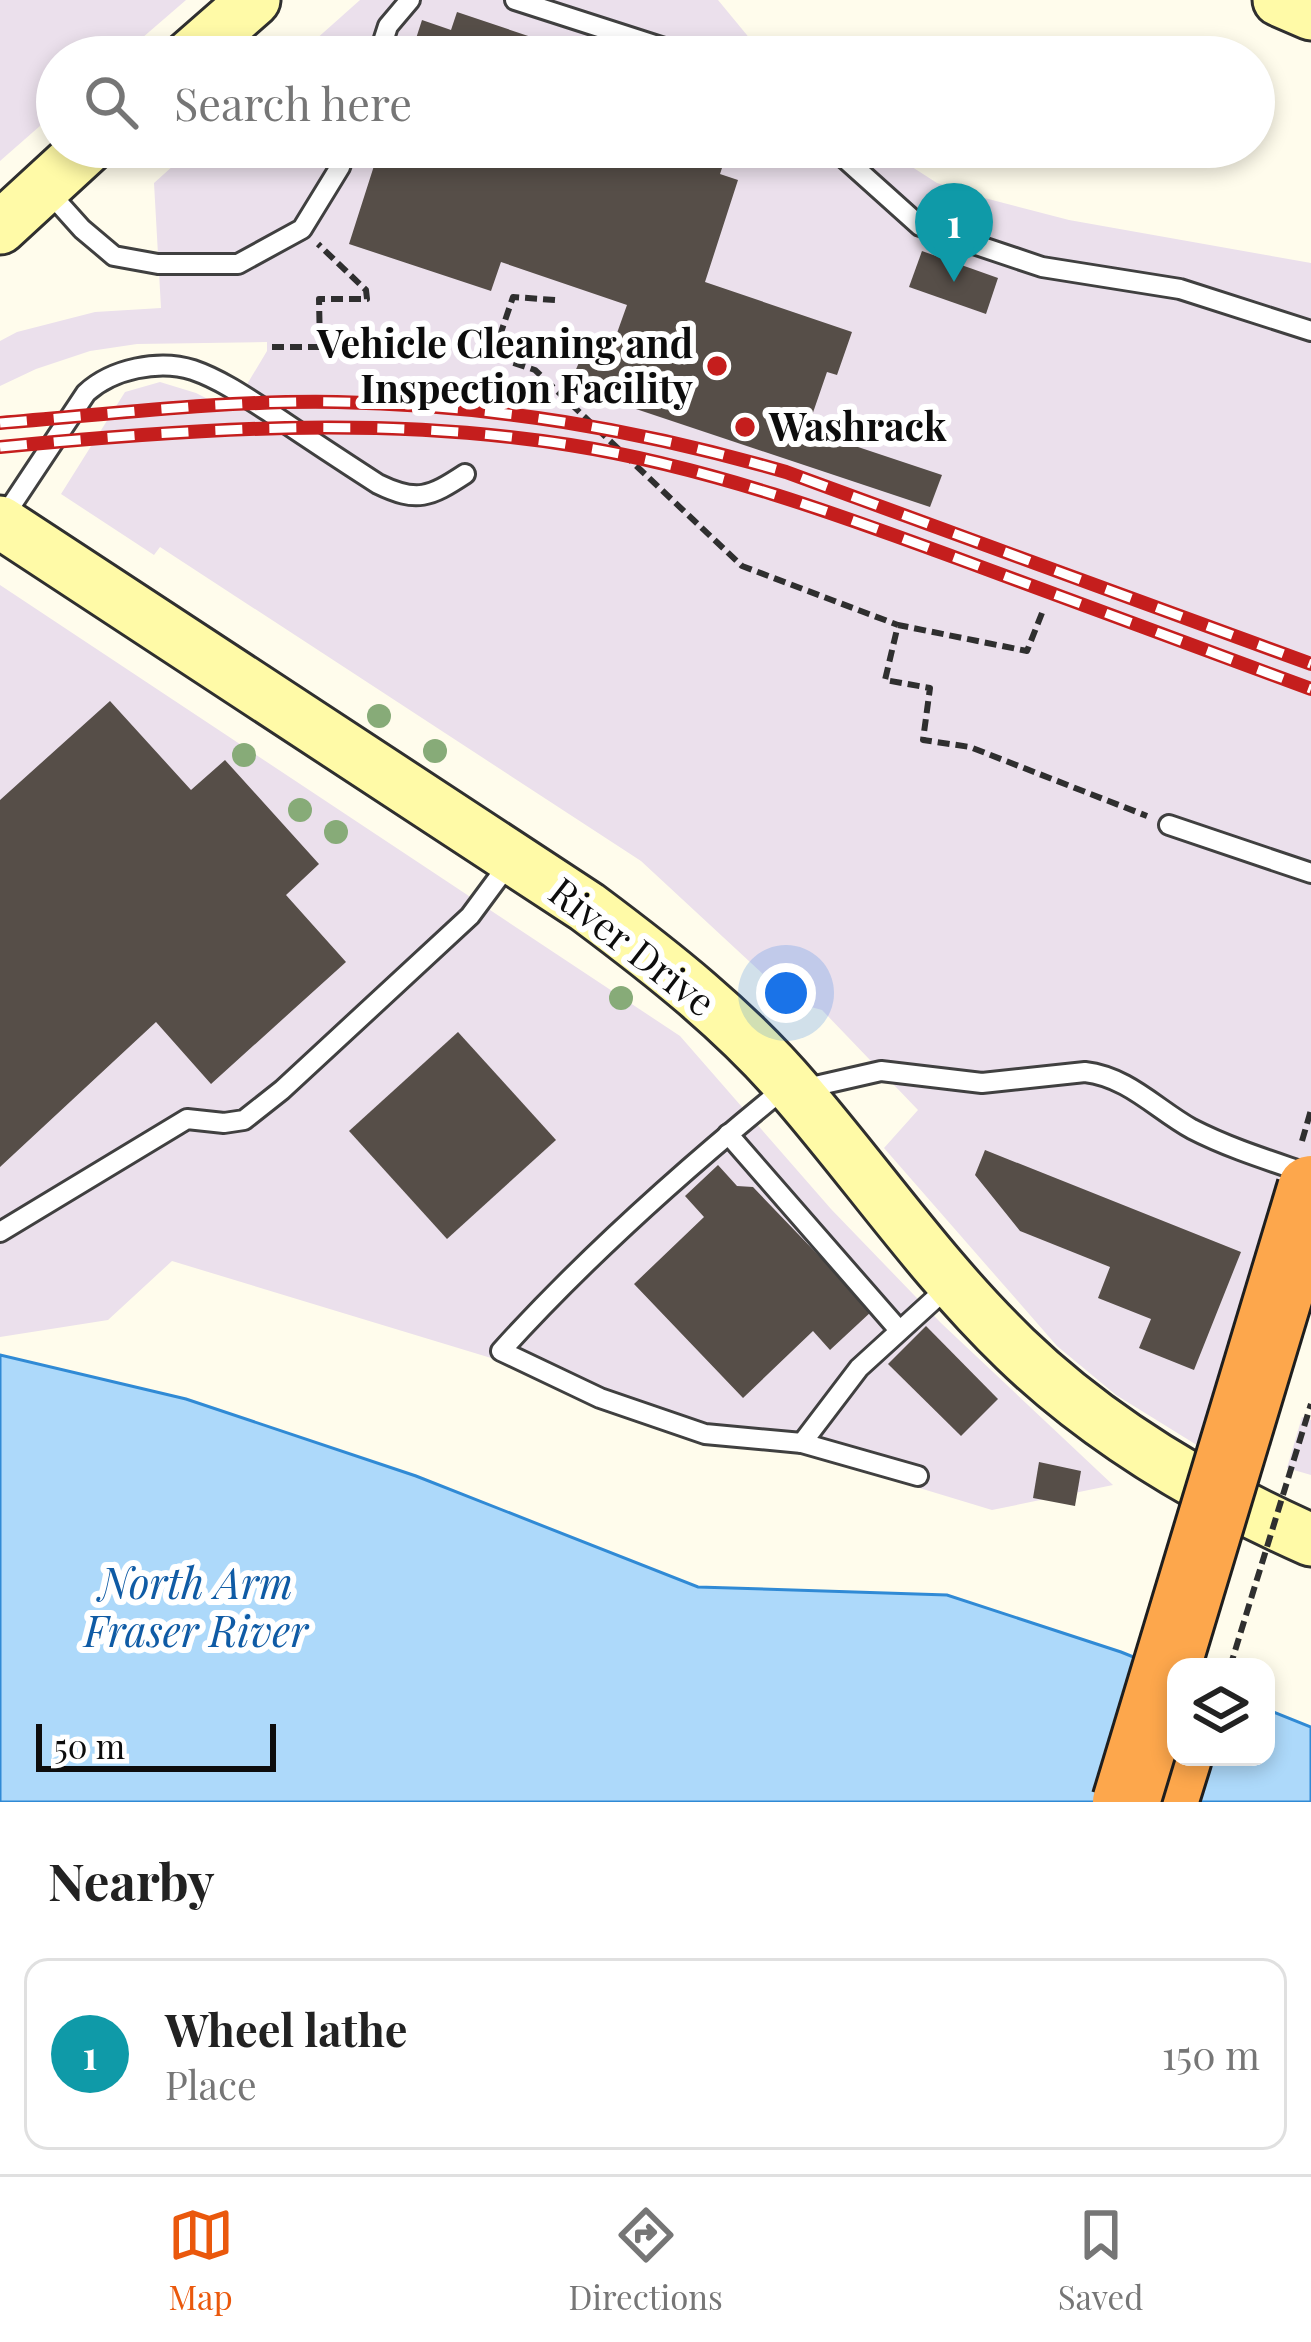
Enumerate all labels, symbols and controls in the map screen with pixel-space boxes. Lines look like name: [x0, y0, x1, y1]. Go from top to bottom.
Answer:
search box: [36, 36, 1275, 168]
icon: search: [78, 69, 144, 135]
text: Search here: [174, 72, 412, 132]
pin: 1: [915, 183, 993, 282]
place label: Vehicle Cleaning and Inspection Facility: [316, 316, 693, 413]
marker: Vehicle Cleaning and Inspection Facility: [704, 353, 730, 379]
place label: Washrack: [768, 399, 947, 451]
marker: Washrack: [732, 414, 758, 440]
street label: River Drive: [540, 864, 727, 1027]
your location: [756, 963, 816, 1023]
water label: North Arm Fraser River: [82, 1554, 310, 1658]
map controls: [1167, 1658, 1275, 1766]
button: layers: [1167, 1658, 1275, 1766]
scale bar: [36, 1718, 276, 1771]
text: 50 m: [54, 1723, 125, 1767]
text: Nearby: [48, 1846, 214, 1914]
text: Wheel lathe: [165, 1998, 407, 2058]
text: 1: [83, 2028, 97, 2080]
text: 150 m: [1162, 2028, 1260, 2080]
text: Place: [165, 2058, 257, 2110]
tab: Map: [168, 2202, 234, 2318]
tab: Directions: [569, 2202, 723, 2318]
tab: Saved: [1058, 2202, 1144, 2318]

